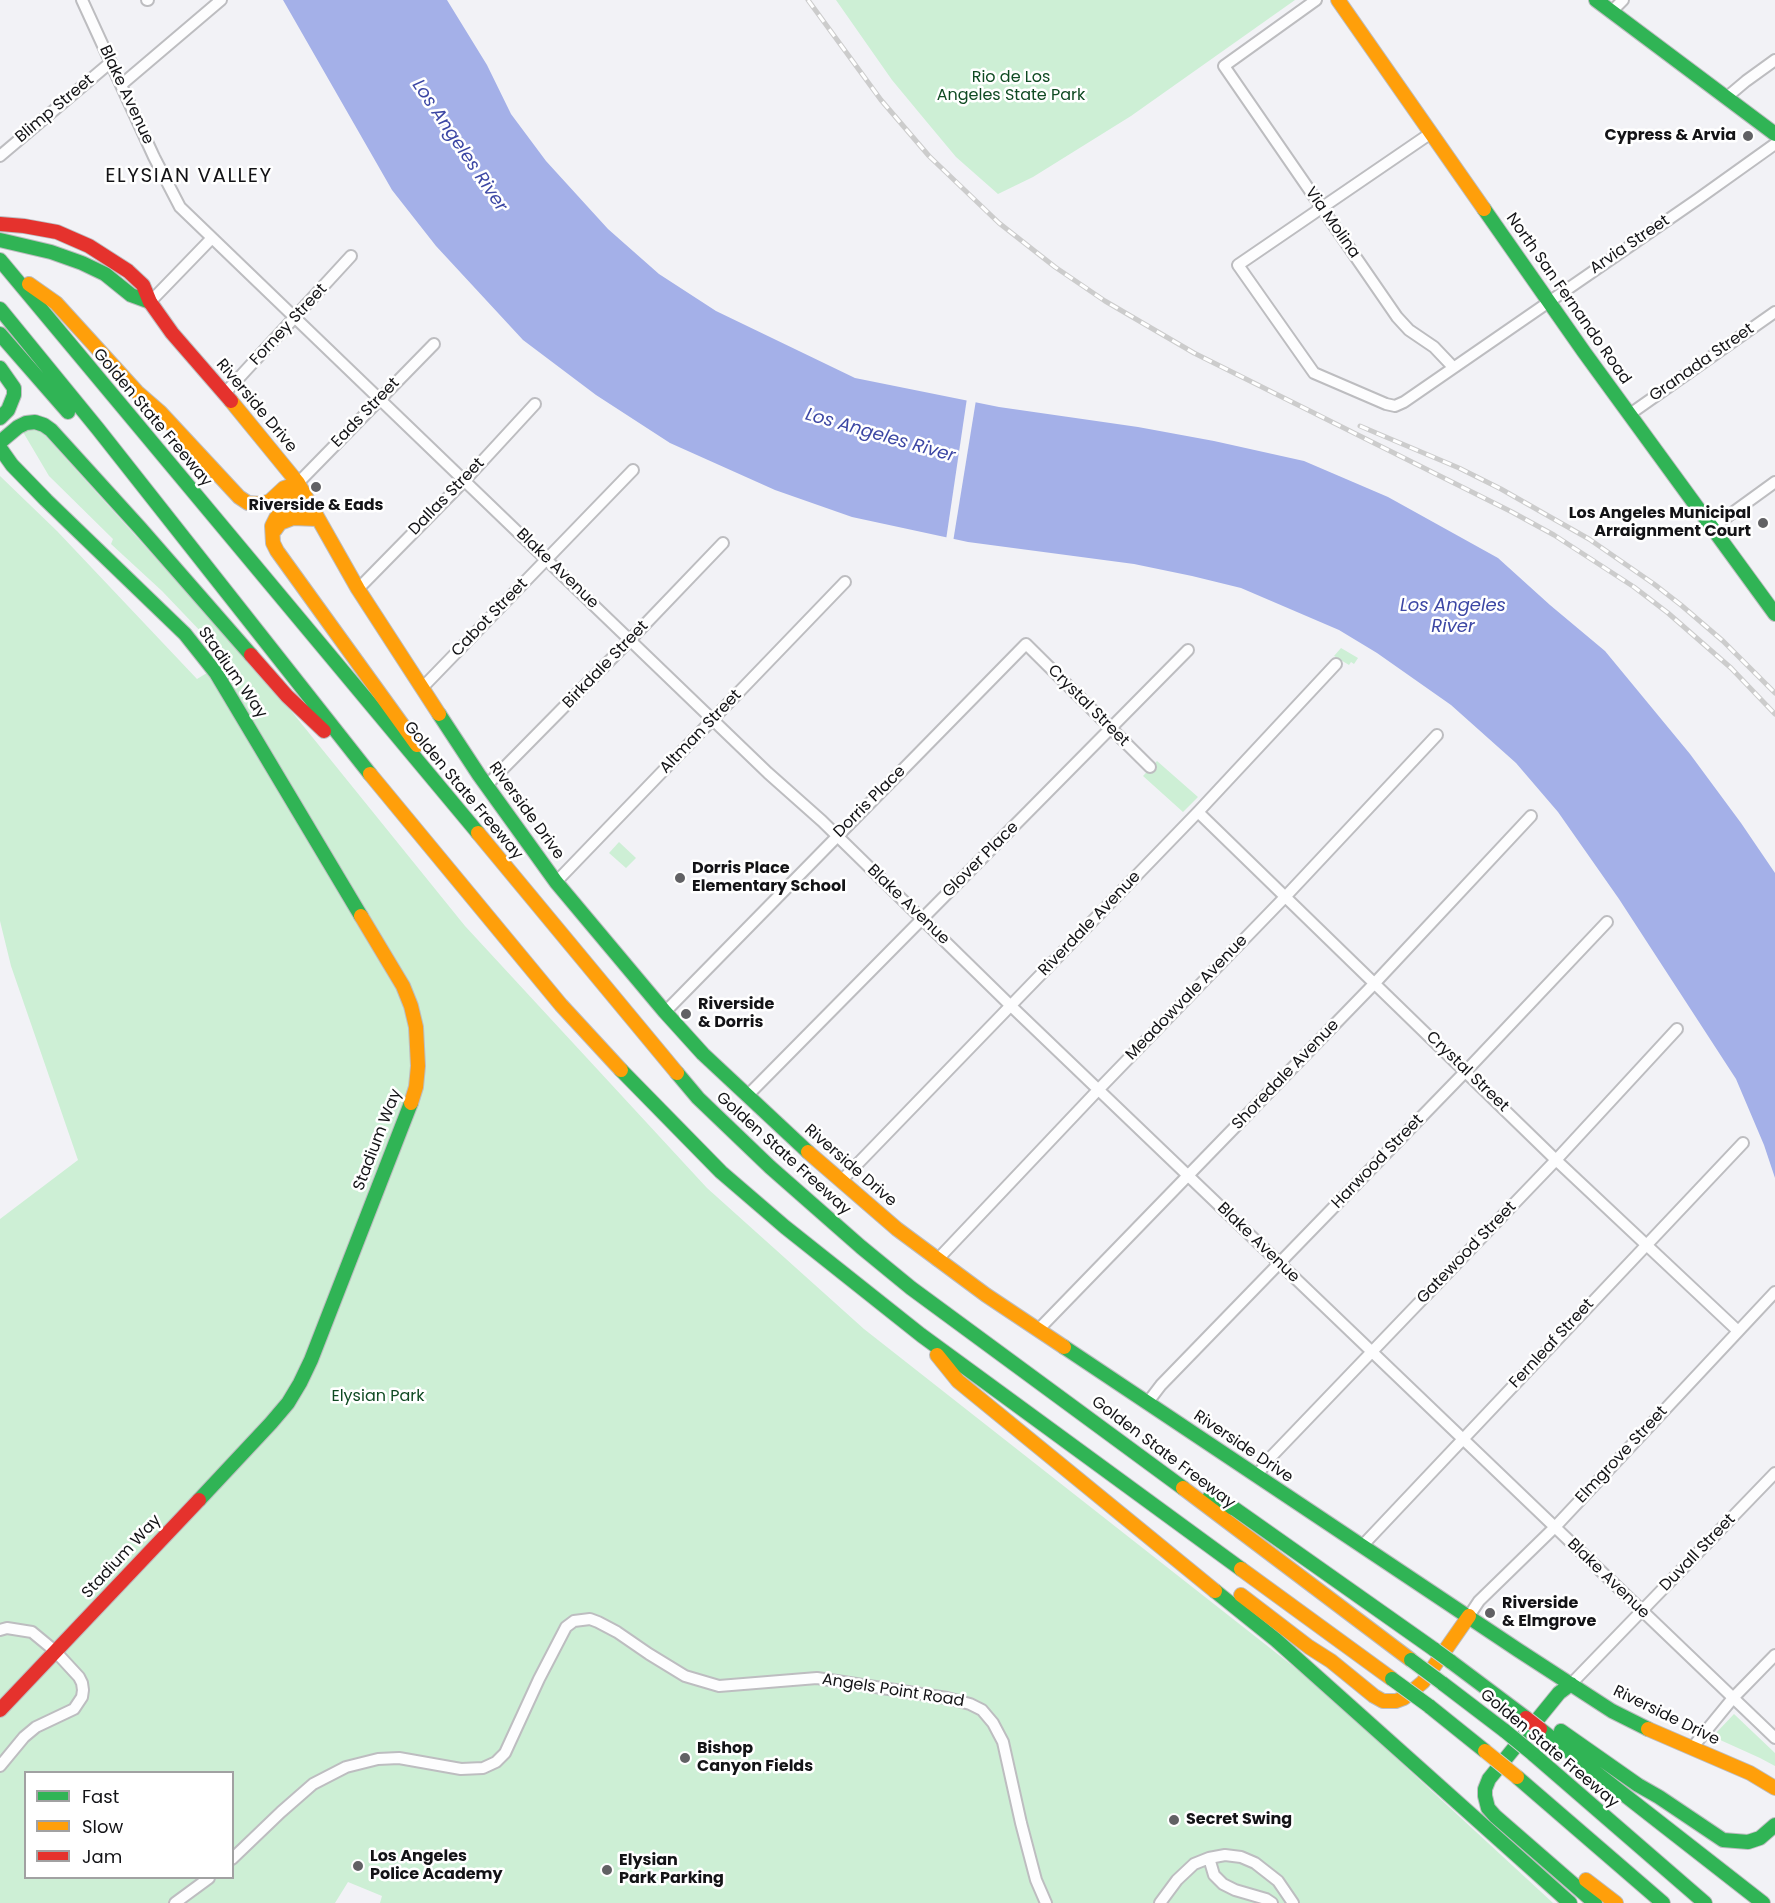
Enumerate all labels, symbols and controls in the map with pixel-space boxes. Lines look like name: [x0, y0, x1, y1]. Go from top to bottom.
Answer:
street label: Blake Avenue: [95, 42, 157, 148]
park label: Rio de Los Angeles State Park: [937, 68, 1085, 106]
street label: Blimp Street: [12, 71, 98, 147]
water label: Los Angeles River: [407, 76, 511, 216]
place label: Cypress & Arvia: [1604, 126, 1736, 146]
marker: Cypress & Arvia: [1741, 129, 1755, 143]
district label: ELYSIAN VALLEY: [105, 165, 273, 189]
street label: Via Molina: [1300, 184, 1364, 262]
street label: North San Fernando Road: [1501, 210, 1635, 388]
street label: Arvia Street: [1587, 211, 1673, 279]
street label: Forney Street: [246, 280, 332, 370]
street label: Granada Street: [1646, 320, 1758, 406]
street label: Golden State Freeway: [88, 345, 216, 491]
street label: Riverside Drive: [211, 355, 301, 457]
street label: Eads Street: [328, 374, 404, 452]
water label: Los Angeles River: [803, 404, 957, 468]
street label: Dallas Street: [405, 454, 489, 540]
marker: Riverside & Eads: [309, 480, 323, 494]
place label: Riverside & Eads: [248, 496, 384, 516]
place label: Los Angeles Municipal Arraignment Court: [1569, 504, 1751, 542]
marker: Los Angeles Municipal Arraignment Court: [1756, 516, 1770, 530]
street label: Blake Avenue: [512, 525, 602, 613]
street label: Cabot Street: [448, 575, 532, 661]
water label: Los Angeles River: [1400, 595, 1506, 638]
street label: Birkdale Street: [559, 617, 653, 713]
street label: Stadium Way: [193, 624, 271, 722]
street label: Crystal Street: [1043, 661, 1133, 751]
street label: Altman Street: [656, 686, 746, 778]
street label: Golden State Freeway: [399, 718, 527, 864]
street label: Riverside Drive: [484, 758, 568, 864]
street label: Dorris Place: [830, 762, 910, 842]
street label: Glover Place: [939, 818, 1023, 902]
place label: Dorris Place Elementary School: [692, 859, 846, 897]
street label: Blake Avenue: [863, 861, 953, 949]
street label: Riverdale Avenue: [1035, 868, 1145, 980]
marker: Dorris Place Elementary School: [673, 871, 687, 885]
street label: Meadowvale Avenue: [1122, 931, 1252, 1065]
place label: Riverside & Dorris: [698, 995, 774, 1033]
marker: Riverside & Dorris: [679, 1007, 693, 1021]
street label: Shoredale Avenue: [1229, 1016, 1343, 1134]
street label: Crystal Street: [1422, 1028, 1512, 1116]
street label: Stadium Way: [350, 1087, 406, 1193]
street label: Golden State Freeway: [712, 1088, 854, 1220]
street label: Harwood Street: [1328, 1111, 1428, 1213]
street label: Riverside Drive: [800, 1121, 900, 1211]
street label: Gatewood Street: [1413, 1198, 1521, 1308]
street label: Blake Avenue: [1213, 1199, 1303, 1287]
street label: Fernleaf Street: [1506, 1295, 1598, 1393]
park label: Elysian Park: [331, 1387, 425, 1407]
street label: Golden State Freeway: [1087, 1393, 1239, 1513]
street label: Elmgrove Street: [1572, 1403, 1672, 1507]
street label: Riverside Drive: [1190, 1407, 1296, 1487]
street label: Duvall Street: [1656, 1510, 1740, 1596]
street label: Stadium Way: [78, 1511, 166, 1603]
street label: Blake Avenue: [1563, 1535, 1653, 1623]
place label: Riverside & Elmgrove: [1502, 1594, 1596, 1632]
marker: Riverside & Elmgrove: [1483, 1606, 1497, 1620]
street label: Angels Point Road: [821, 1670, 965, 1712]
street label: Riverside Drive: [1610, 1682, 1722, 1750]
street label: Golden State Freeway: [1476, 1685, 1622, 1813]
place label: Bishop Canyon Fields: [697, 1739, 813, 1777]
marker: Bishop Canyon Fields: [678, 1751, 692, 1765]
legend: [24, 1771, 234, 1879]
text: Fast: [82, 1784, 119, 1809]
place label: Secret Swing: [1186, 1810, 1292, 1830]
marker: Secret Swing: [1167, 1813, 1181, 1827]
text: Slow: [82, 1814, 123, 1839]
text: Jam: [82, 1844, 122, 1869]
place label: Los Angeles Police Academy: [370, 1847, 503, 1885]
place label: Elysian Park Parking: [619, 1851, 724, 1889]
marker: Los Angeles Police Academy: [351, 1859, 365, 1873]
marker: Elysian Park Parking: [600, 1863, 614, 1877]

